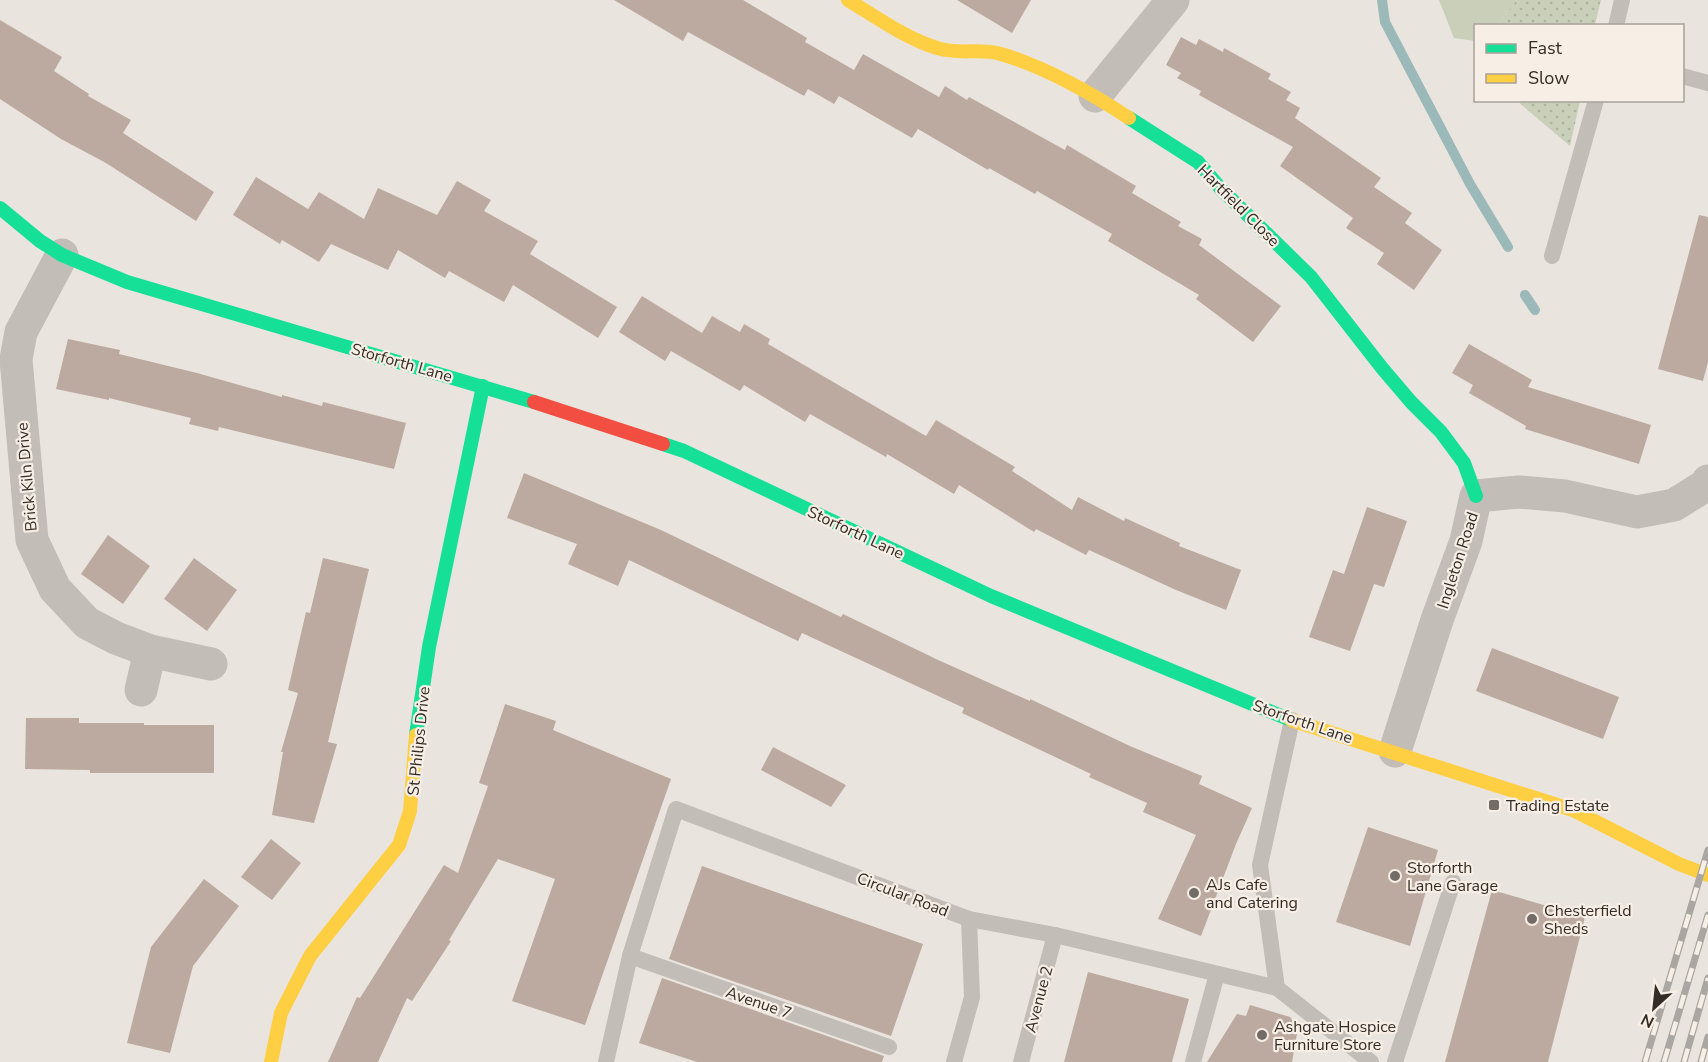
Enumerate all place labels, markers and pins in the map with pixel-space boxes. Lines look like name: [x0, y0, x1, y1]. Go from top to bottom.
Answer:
place label: Trading Estate: [1506, 795, 1609, 817]
marker: Trading Estate: [1487, 798, 1501, 812]
place label: Storforth Lane Garage: [1407, 857, 1498, 897]
marker: Storforth Lane Garage: [1388, 869, 1402, 883]
place label: AJs Cafe and Catering: [1206, 874, 1298, 914]
marker: AJs Cafe and Catering: [1187, 886, 1201, 900]
place label: Chesterfield Sheds: [1544, 900, 1632, 940]
marker: Chesterfield Sheds: [1525, 912, 1539, 926]
place label: Ashgate Hospice Furniture Store: [1274, 1016, 1396, 1056]
marker: Ashgate Hospice Furniture Store: [1255, 1028, 1269, 1042]

